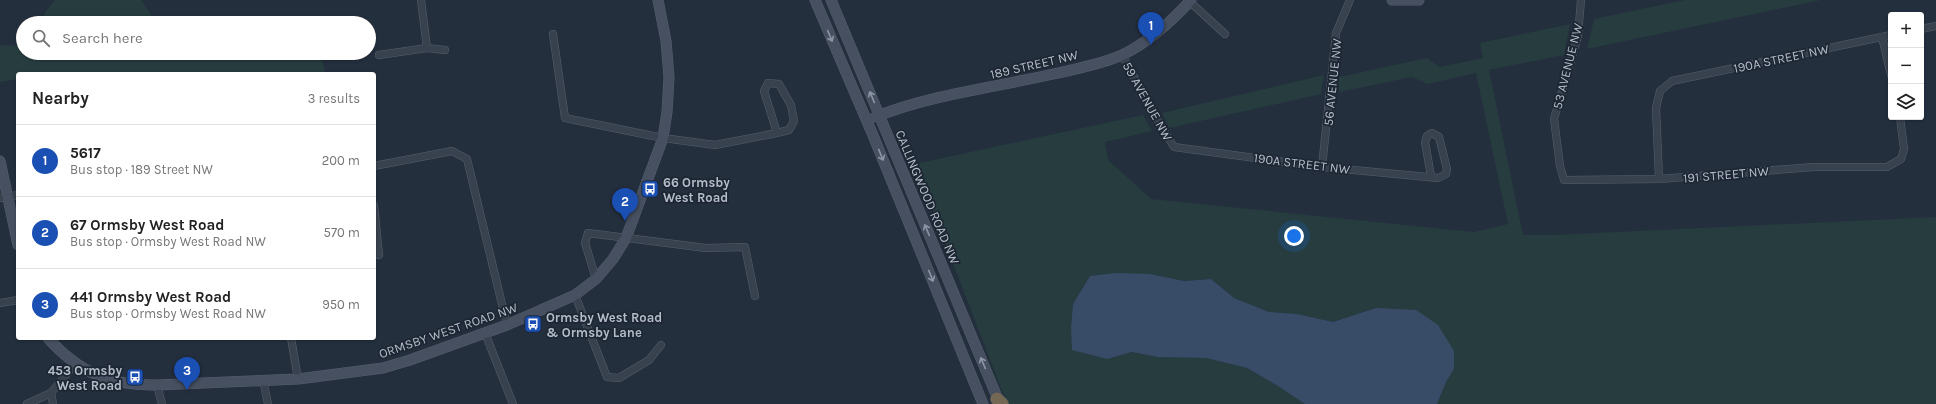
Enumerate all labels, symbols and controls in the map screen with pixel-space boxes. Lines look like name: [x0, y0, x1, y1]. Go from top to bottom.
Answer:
pin: 1: [1138, 12, 1164, 45]
map controls: [1888, 12, 1924, 120]
button: +: [1888, 12, 1924, 48]
search box: [16, 16, 376, 60]
street label: 53 AVENUE NW: [1550, 21, 1586, 111]
icon: search: [30, 27, 52, 49]
text: Search here: [62, 29, 143, 47]
one-way arrow: [827, 29, 835, 41]
street label: 56 AVENUE NW: [1320, 37, 1345, 127]
street label: 190A STREET NW: [1732, 41, 1831, 76]
street label: 189 STREET NW: [989, 47, 1080, 82]
button: −: [1888, 48, 1924, 84]
street label: 59 AVENUE NW: [1120, 59, 1176, 144]
button: layers: [1888, 84, 1924, 120]
text: Nearby: [32, 88, 89, 108]
text: 3 results: [308, 91, 360, 106]
one-way arrow: [868, 91, 875, 103]
street label: CALLINGWOOD ROAD NW: [892, 128, 963, 267]
text: 5617: [70, 144, 101, 162]
one-way arrow: [878, 149, 886, 161]
street label: 190A STREET NW: [1253, 150, 1351, 177]
text: 1: [43, 153, 47, 168]
text: 200 m: [322, 153, 360, 168]
text: Bus stop · 189 Street NW: [70, 162, 213, 177]
street label: 191 STREET NW: [1682, 163, 1770, 186]
place label: 66 Ormsby West Road: [663, 175, 730, 205]
bus stop icon: 66 Ormsby West Road: [640, 179, 660, 199]
pin: 2: [612, 188, 638, 221]
text: 67 Ormsby West Road: [70, 216, 225, 234]
one-way arrow: [923, 224, 931, 236]
text: 2: [41, 225, 49, 240]
text: 570 m: [324, 225, 360, 240]
your location: [1284, 226, 1304, 246]
text: Bus stop · Ormsby West Road NW: [70, 234, 266, 249]
one-way arrow: [927, 269, 935, 281]
text: 441 Ormsby West Road: [70, 288, 231, 306]
text: 3: [41, 297, 49, 312]
text: 950 m: [322, 297, 360, 312]
street label: ORMSBY WEST ROAD NW: [377, 300, 520, 361]
text: Bus stop · Ormsby West Road NW: [70, 306, 266, 321]
place label: Ormsby West Road & Ormsby Lane: [546, 310, 662, 340]
bus stop icon: Ormsby West Road & Ormsby Lane: [523, 314, 543, 334]
pin: 3: [174, 357, 200, 390]
one-way arrow: [978, 357, 986, 369]
place label: 453 Ormsby West Road: [48, 363, 122, 393]
bus stop icon: 453 Ormsby West Road: [125, 367, 145, 387]

